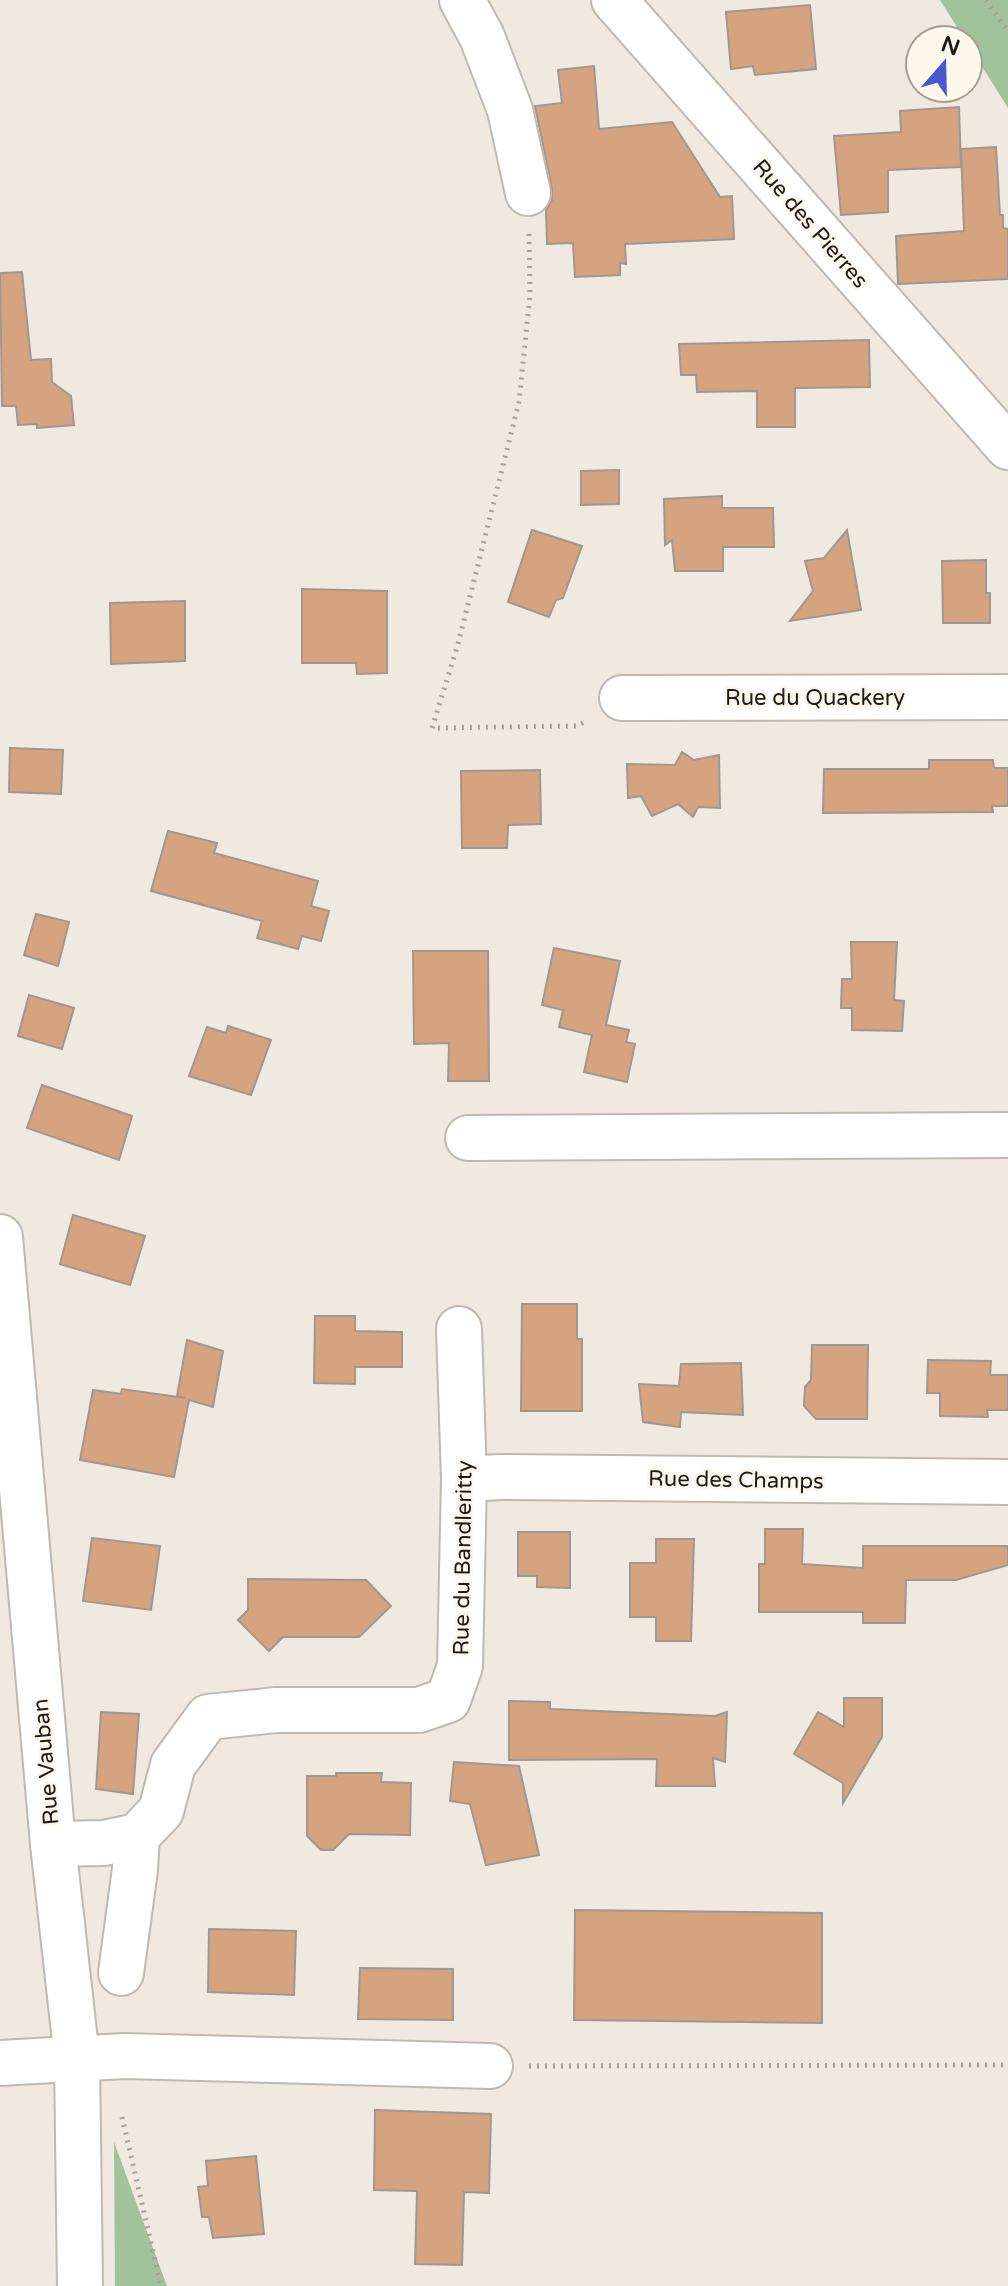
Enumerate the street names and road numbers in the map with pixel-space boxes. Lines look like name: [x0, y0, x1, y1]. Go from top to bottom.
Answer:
street label: Rue des Pierres: [747, 154, 873, 293]
street label: Rue du Quackery: [725, 685, 905, 711]
street label: Rue du Bandleritty: [448, 1460, 478, 1656]
street label: Rue des Champs: [648, 1465, 824, 1495]
street label: Rue Vauban: [28, 1698, 64, 1826]

